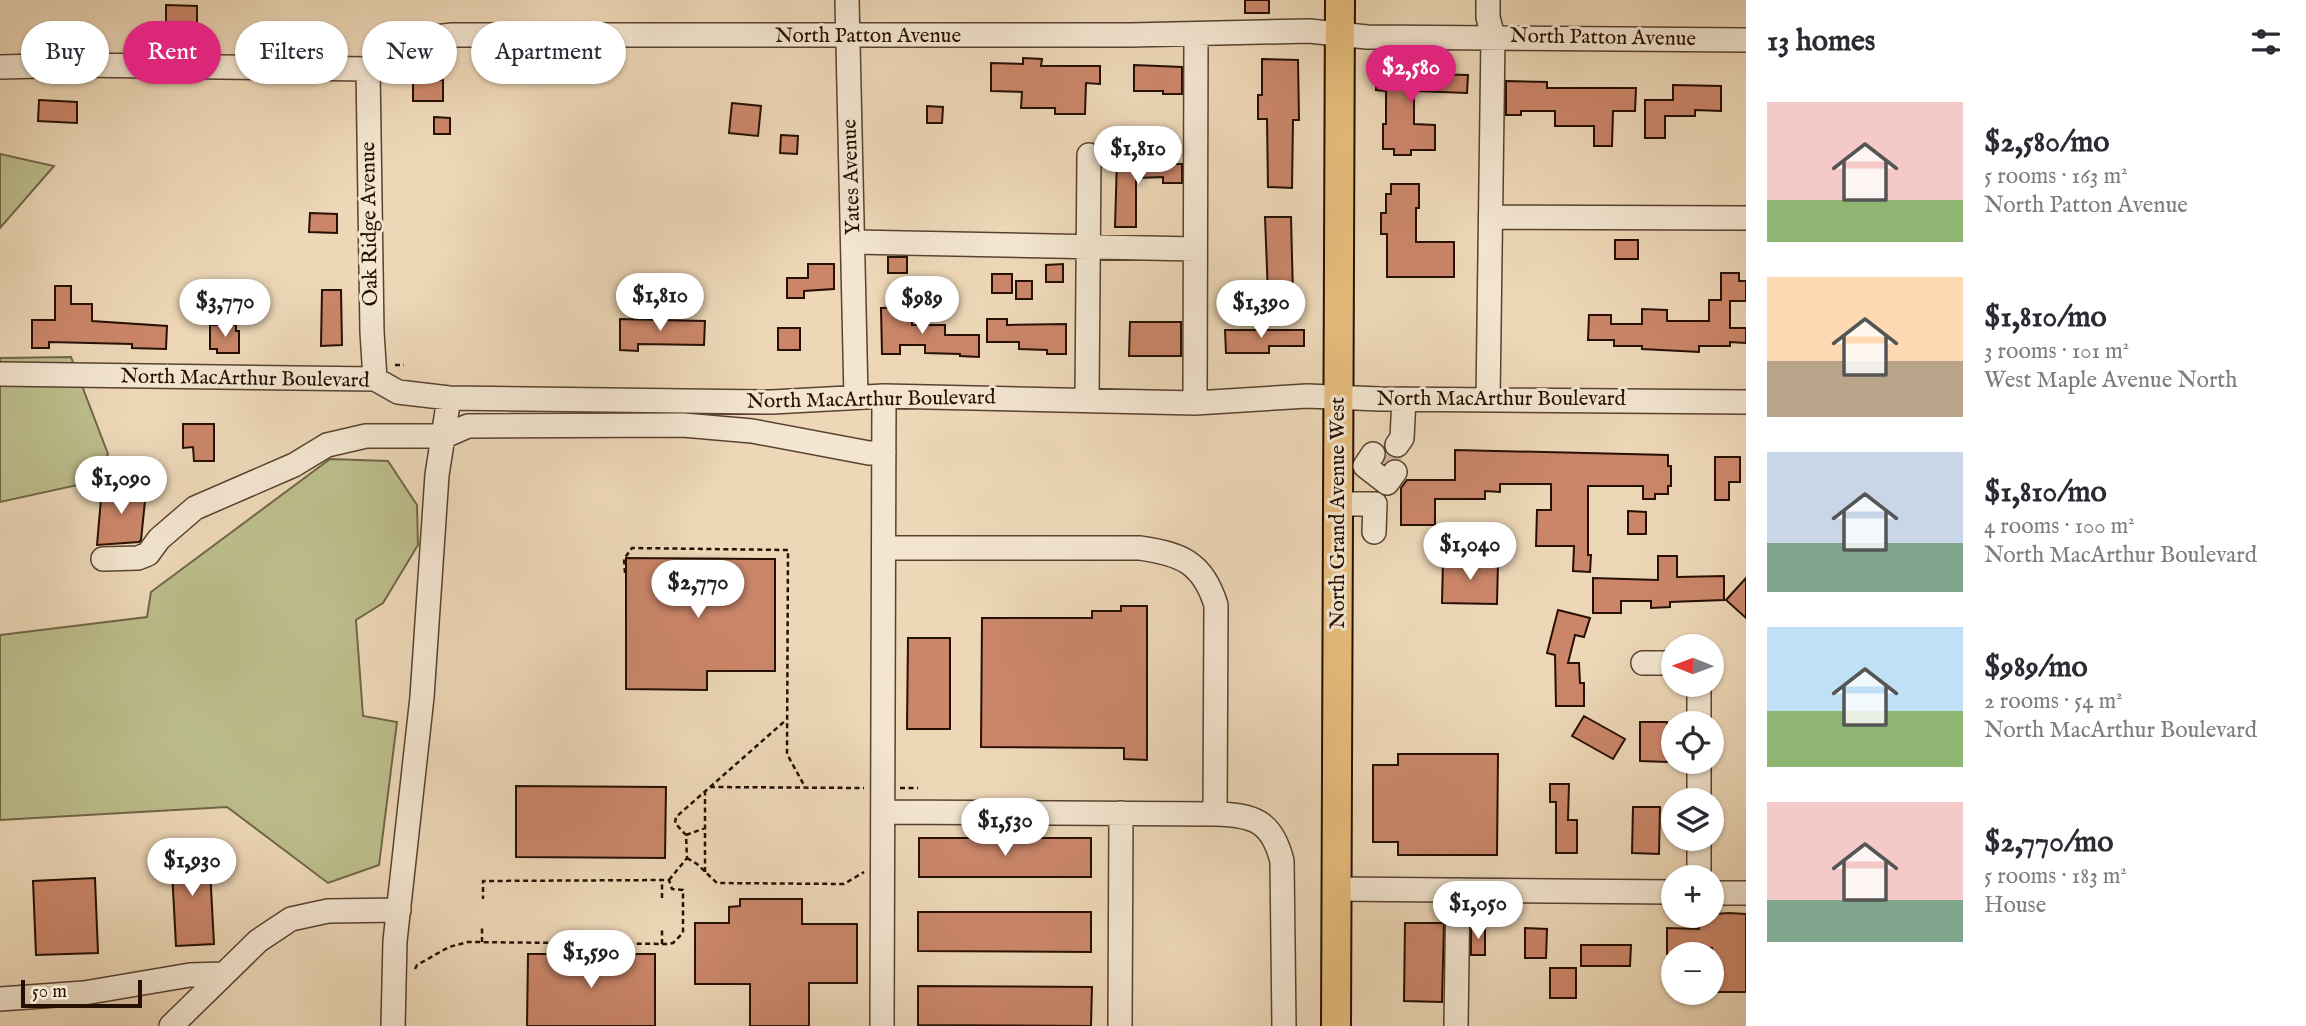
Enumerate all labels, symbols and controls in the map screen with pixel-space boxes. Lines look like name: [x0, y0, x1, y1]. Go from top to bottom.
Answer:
chip: Buy: [21, 21, 109, 84]
chip: Rent: [123, 21, 221, 84]
chip: Filters: [235, 21, 348, 84]
chip: New: [362, 21, 457, 84]
chip: Apartment: [471, 21, 626, 84]
street label: North Patton Avenue: [775, 23, 961, 50]
street label: North Patton Avenue: [1510, 23, 1697, 53]
text: 13 homes: [1767, 23, 1875, 61]
icon: filters: [2247, 23, 2285, 61]
pin: $2,580: [1354, 46, 1468, 105]
text: $2,580: [1382, 53, 1440, 82]
street label: Yates Avenue: [836, 118, 868, 235]
text: $2,580/mo: [1984, 124, 2110, 162]
pin: $1,810: [1081, 127, 1195, 186]
icon: home: [1823, 130, 1907, 214]
text: $1,810: [1110, 134, 1166, 163]
street label: Oak Ridge Avenue: [355, 141, 385, 307]
text: 5 rooms · 163 m²: [1984, 162, 2128, 191]
text: North Patton Avenue: [1984, 191, 2188, 220]
pin: $1,810: [603, 274, 717, 333]
pin: $989: [881, 276, 963, 336]
pin: $3,770: [168, 280, 282, 339]
pin: $1,390: [1204, 280, 1318, 340]
text: $1,810: [632, 281, 688, 310]
text: $989: [901, 284, 943, 313]
text: $3,770: [195, 287, 255, 316]
text: $1,390: [1232, 288, 1290, 317]
text: $1,810/mo: [1984, 299, 2107, 337]
icon: home: [1823, 305, 1907, 389]
text: 3 rooms · 101 m²: [1984, 337, 2129, 366]
street label: North MacArthur Boulevard: [120, 363, 371, 395]
text: West Maple Avenue North: [1984, 366, 2238, 395]
street label: North MacArthur Boulevard: [746, 384, 997, 416]
street label: North MacArthur Boulevard: [1376, 386, 1626, 413]
street label: North Grand Avenue West: [1325, 397, 1352, 629]
pin: $1,090: [64, 456, 178, 516]
text: $1,090: [91, 464, 151, 493]
text: $1,810/mo: [1984, 474, 2107, 512]
icon: home: [1823, 480, 1907, 564]
text: 4 rooms · 100 m²: [1984, 512, 2135, 541]
pin: $1,040: [1413, 522, 1527, 582]
text: $1,040: [1439, 530, 1501, 559]
text: North MacArthur Boulevard: [1984, 541, 2257, 570]
pin: $2,770: [641, 560, 755, 620]
text: $2,770: [667, 568, 729, 597]
north arrow: [1661, 634, 1724, 696]
map controls: [1661, 634, 1724, 1005]
text: $989/mo: [1984, 649, 2088, 687]
icon: home: [1823, 655, 1907, 739]
text: 2 rooms · 54 m²: [1984, 687, 2123, 716]
button: locate: [1661, 711, 1724, 774]
text: North MacArthur Boulevard: [1984, 716, 2257, 745]
button: layers: [1661, 788, 1724, 851]
pin: $1,530: [948, 798, 1062, 858]
text: $1,530: [977, 806, 1033, 835]
text: $2,770/mo: [1984, 824, 2113, 862]
icon: home: [1823, 830, 1907, 914]
pin: $1,930: [135, 838, 249, 898]
text: $1,930: [163, 846, 221, 875]
text: 5 rooms · 183 m²: [1984, 862, 2127, 891]
button: +: [1661, 865, 1724, 928]
pin: $1,050: [1421, 881, 1535, 941]
text: $1,050: [1449, 889, 1507, 918]
text: House: [1984, 891, 2046, 920]
pin: $1,590: [534, 930, 648, 990]
text: $1,590: [562, 938, 620, 967]
button: −: [1661, 942, 1724, 1005]
scale bar: [21, 977, 142, 1009]
text: 50 m: [32, 980, 67, 1004]

